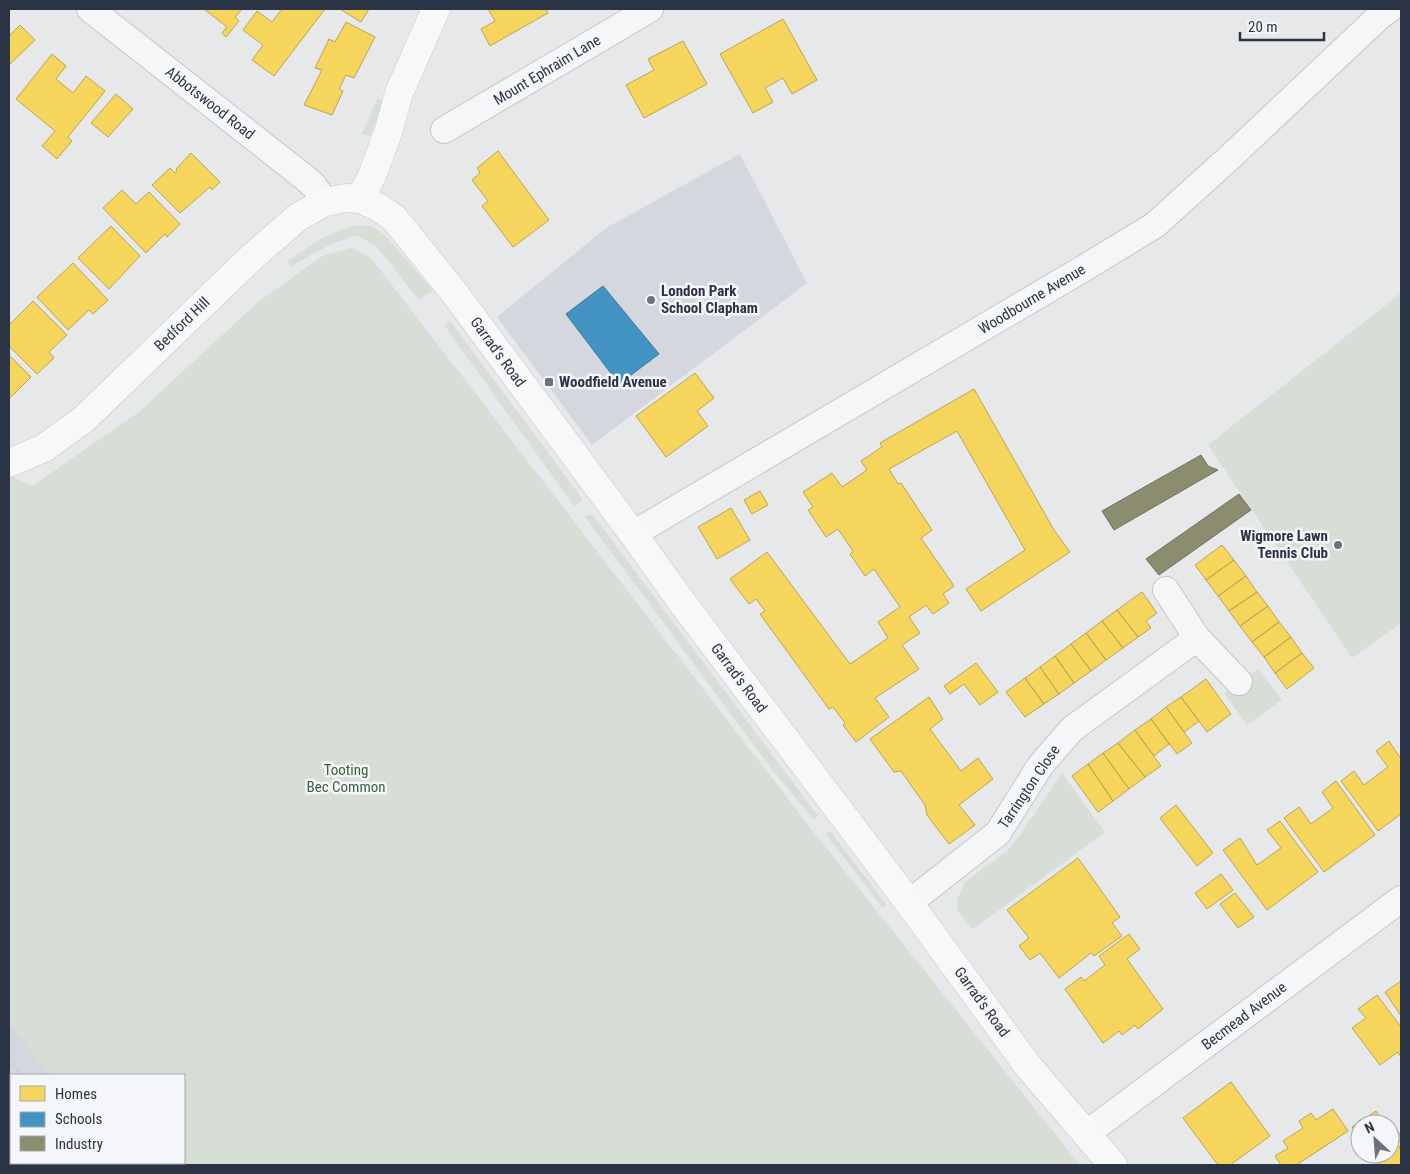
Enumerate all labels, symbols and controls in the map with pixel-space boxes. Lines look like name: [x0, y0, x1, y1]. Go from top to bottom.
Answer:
scale bar: [1240, 10, 1324, 42]
text: 20 m: [1248, 18, 1278, 36]
street label: Mount Ephraim Lane: [490, 31, 604, 109]
street label: Abbotswood Road: [162, 63, 258, 143]
street label: Woodbourne Avenue: [975, 260, 1089, 338]
place label: London Park School Clapham: [661, 282, 758, 317]
street label: Bedford Hill: [151, 293, 213, 355]
marker: London Park School Clapham: [645, 294, 657, 306]
street label: Garrad's Road: [467, 314, 529, 390]
place label: Woodfield Avenue: [559, 373, 667, 391]
marker: Woodfield Avenue: [543, 376, 555, 388]
place label: Wigmore Lawn Tennis Club: [1240, 527, 1328, 562]
marker: Wigmore Lawn Tennis Club: [1332, 539, 1344, 551]
street label: Garrad's Road: [707, 640, 771, 716]
street label: Tarrington Close: [994, 742, 1064, 832]
park label: Tooting Bec Common: [306, 761, 386, 796]
street label: Garrad's Road: [951, 964, 1013, 1040]
street label: Becmead Avenue: [1198, 978, 1290, 1054]
legend: [10, 1074, 185, 1164]
text: Homes: [55, 1085, 97, 1103]
text: Schools: [55, 1110, 102, 1128]
north arrow: [1350, 1114, 1400, 1164]
text: N: [1362, 1118, 1377, 1136]
text: Industry: [55, 1135, 103, 1153]

